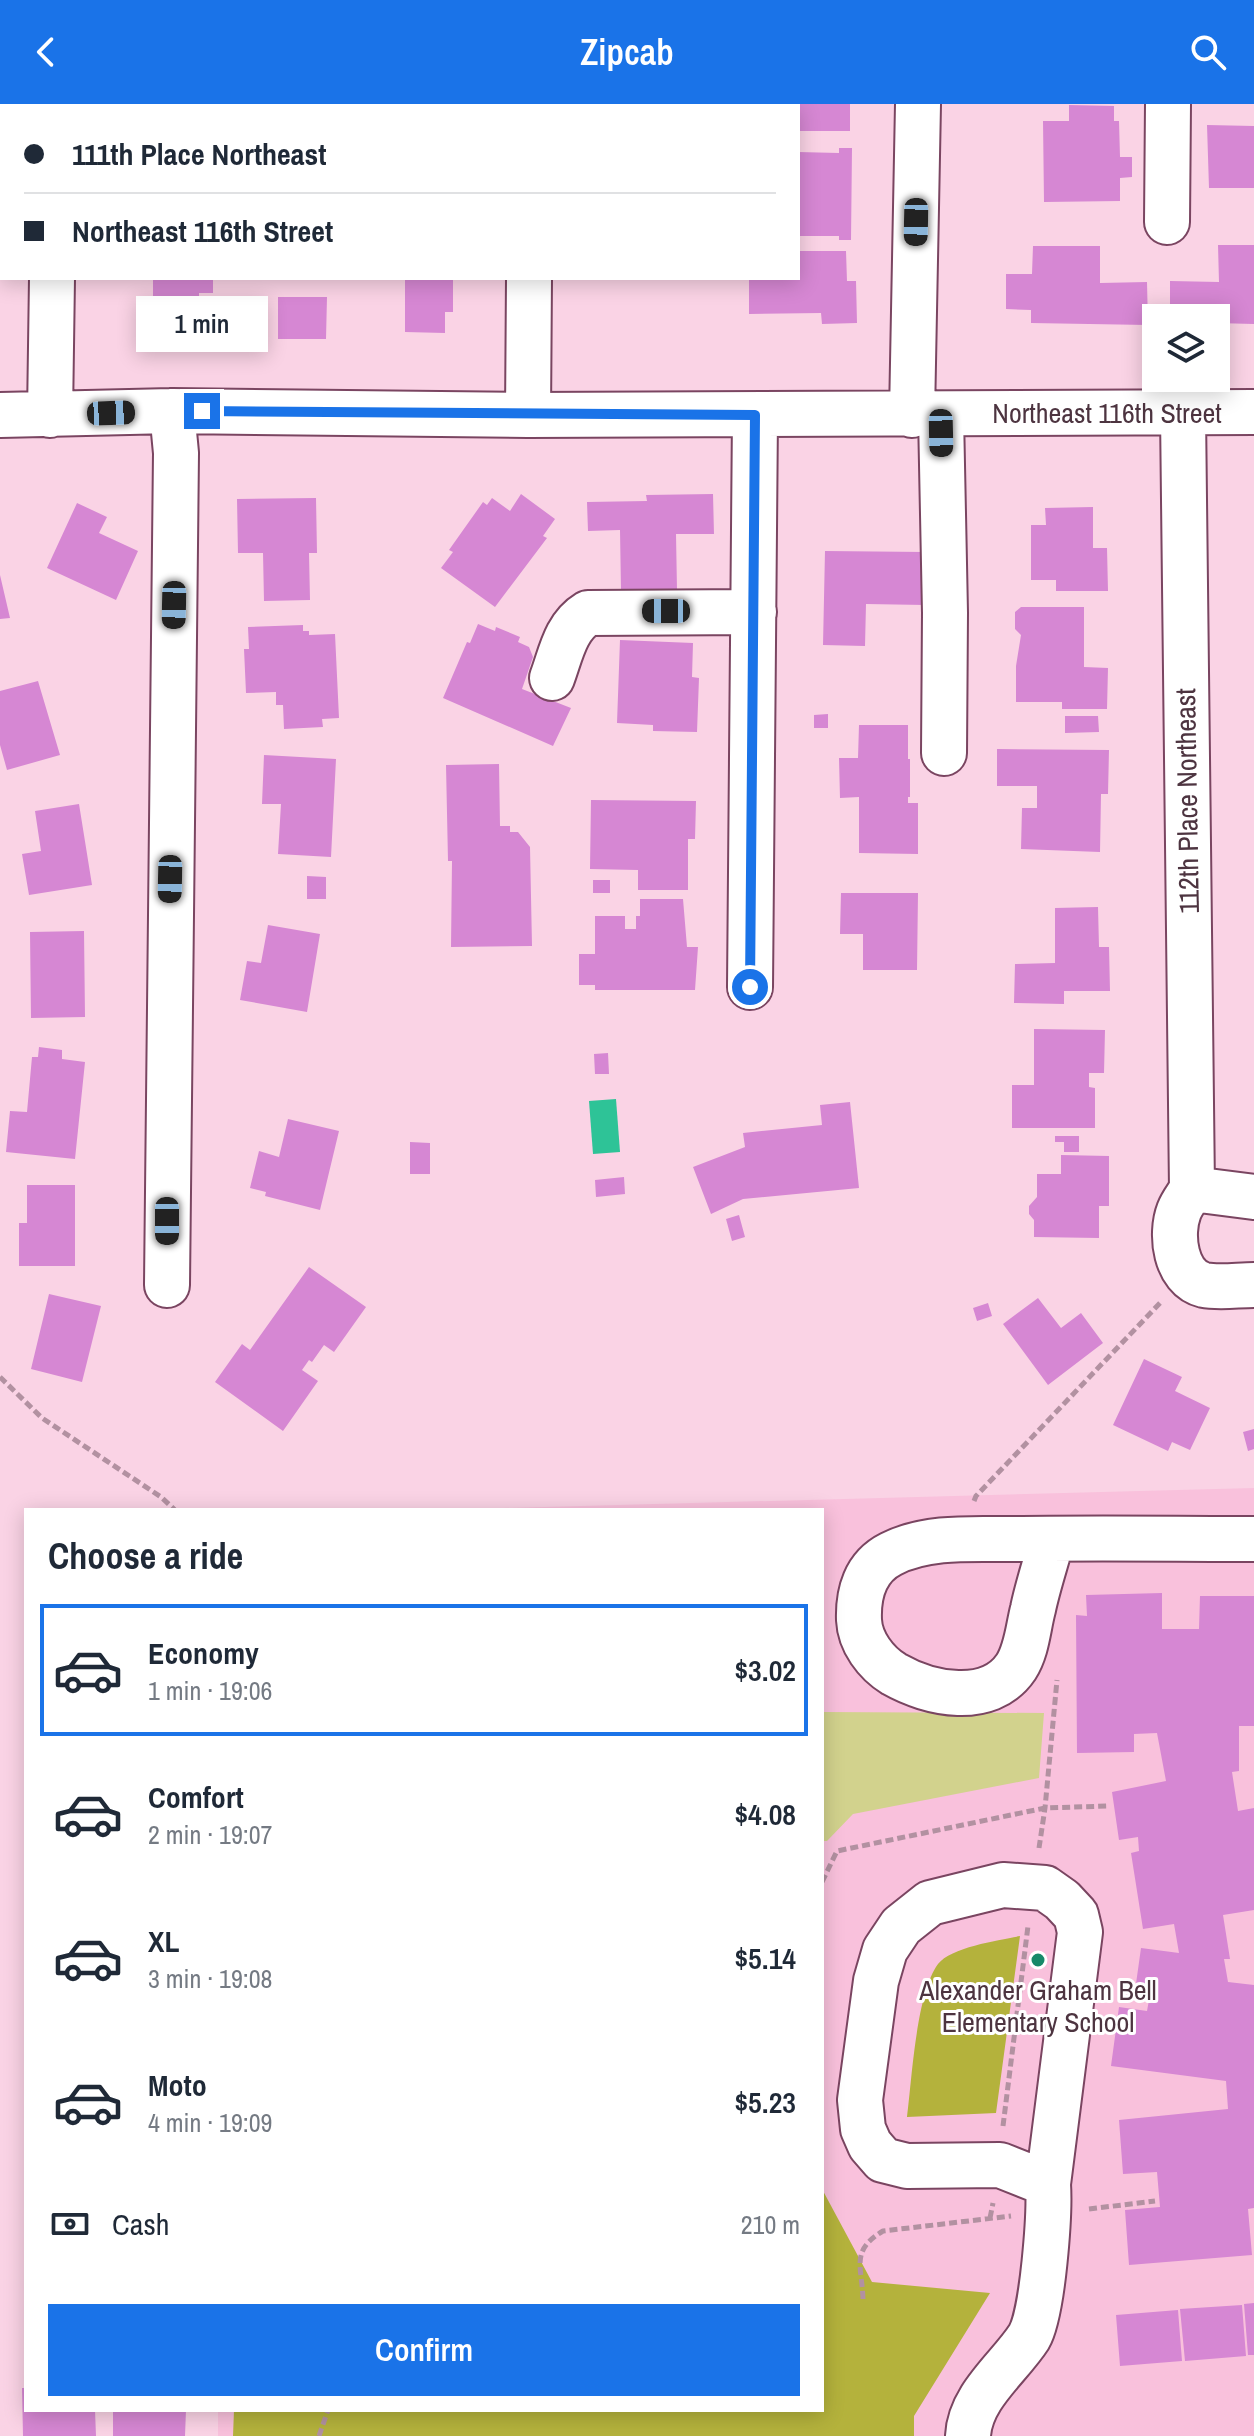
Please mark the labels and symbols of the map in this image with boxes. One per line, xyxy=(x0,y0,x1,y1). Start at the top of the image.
car xyxy=(904,198,928,246)
callout: 1 min xyxy=(136,295,268,351)
route end xyxy=(184,393,220,429)
street label: Northeast 116th Street xyxy=(992,394,1222,432)
car xyxy=(87,400,135,426)
car xyxy=(929,409,953,457)
car xyxy=(162,581,186,629)
car xyxy=(642,599,690,623)
street label: 112th Place Northeast xyxy=(1166,688,1208,914)
car xyxy=(158,855,182,903)
route start xyxy=(732,969,768,1005)
car xyxy=(155,1197,179,1245)
marker: Alexander Graham Bell Elementary School xyxy=(1029,1951,1047,1969)
place label: Alexander Graham Bell Elementary School xyxy=(918,1971,1157,2041)

